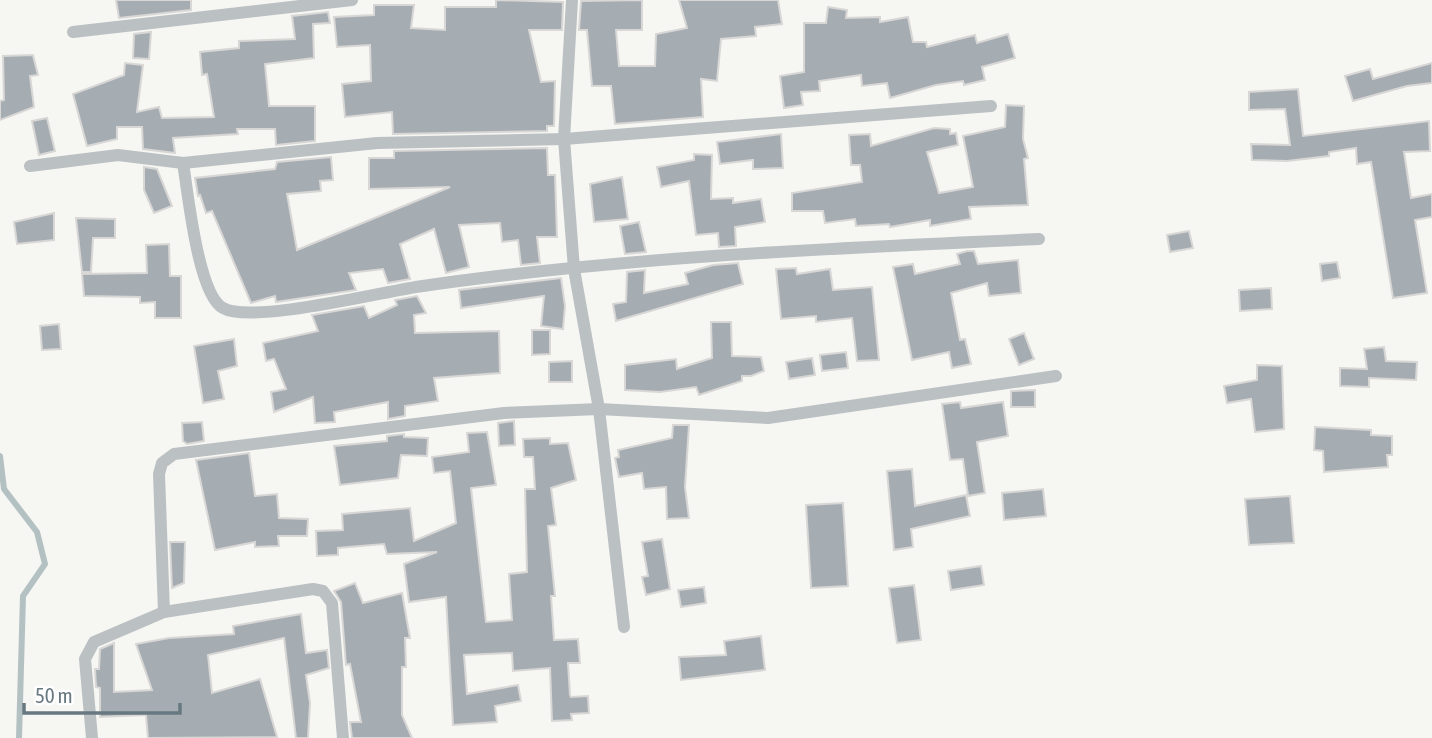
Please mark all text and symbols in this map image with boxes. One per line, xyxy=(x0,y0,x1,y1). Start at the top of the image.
scale bar xyxy=(24,672,180,716)
text: 50 m xyxy=(35,683,73,707)

